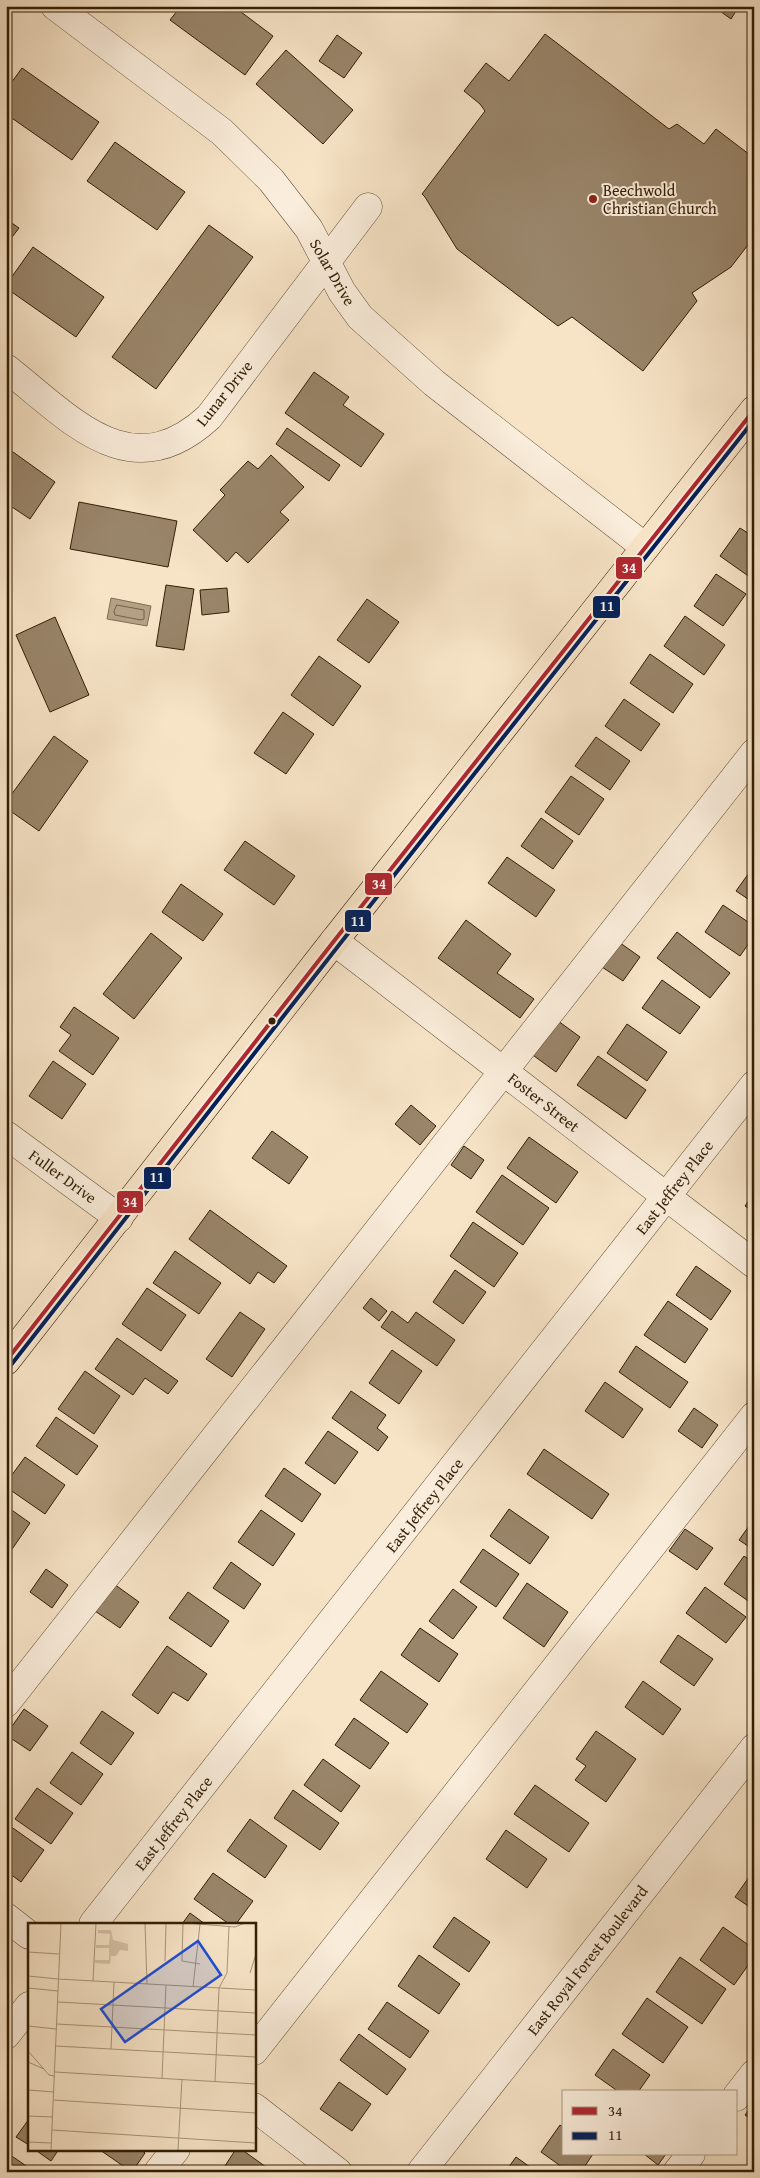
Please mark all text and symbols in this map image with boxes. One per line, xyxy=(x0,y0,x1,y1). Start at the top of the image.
place label: Beechwold Christian Church xyxy=(603,178,717,220)
marker: Beechwold Christian Church xyxy=(587,193,599,205)
street label: Solar Drive xyxy=(304,234,362,310)
street label: Lunar Drive xyxy=(190,355,258,431)
line badge: 34 xyxy=(615,556,643,580)
text: 34 xyxy=(622,558,636,578)
line badge: 11 xyxy=(592,595,621,619)
text: 11 xyxy=(600,596,614,616)
line badge: 34 xyxy=(364,872,393,896)
text: 34 xyxy=(372,874,386,894)
line badge: 11 xyxy=(344,909,372,933)
text: 11 xyxy=(351,911,365,931)
unlabelled marker xyxy=(267,1016,277,1026)
street label: Foster Street xyxy=(503,1066,585,1138)
street label: East Jeffrey Place xyxy=(629,1134,719,1240)
street label: Fuller Drive xyxy=(24,1143,102,1209)
line badge: 11 xyxy=(143,1166,172,1190)
text: 11 xyxy=(150,1167,164,1187)
line badge: 34 xyxy=(116,1190,144,1214)
text: 34 xyxy=(123,1192,137,1212)
street label: East Jeffrey Place xyxy=(379,1452,469,1558)
street label: East Jeffrey Place xyxy=(128,1770,218,1876)
street label: East Royal Forest Boulevard xyxy=(521,1879,654,2040)
inset map xyxy=(28,1923,255,2150)
legend xyxy=(562,2090,738,2156)
text: 34 xyxy=(608,2100,622,2121)
text: 11 xyxy=(608,2124,622,2145)

